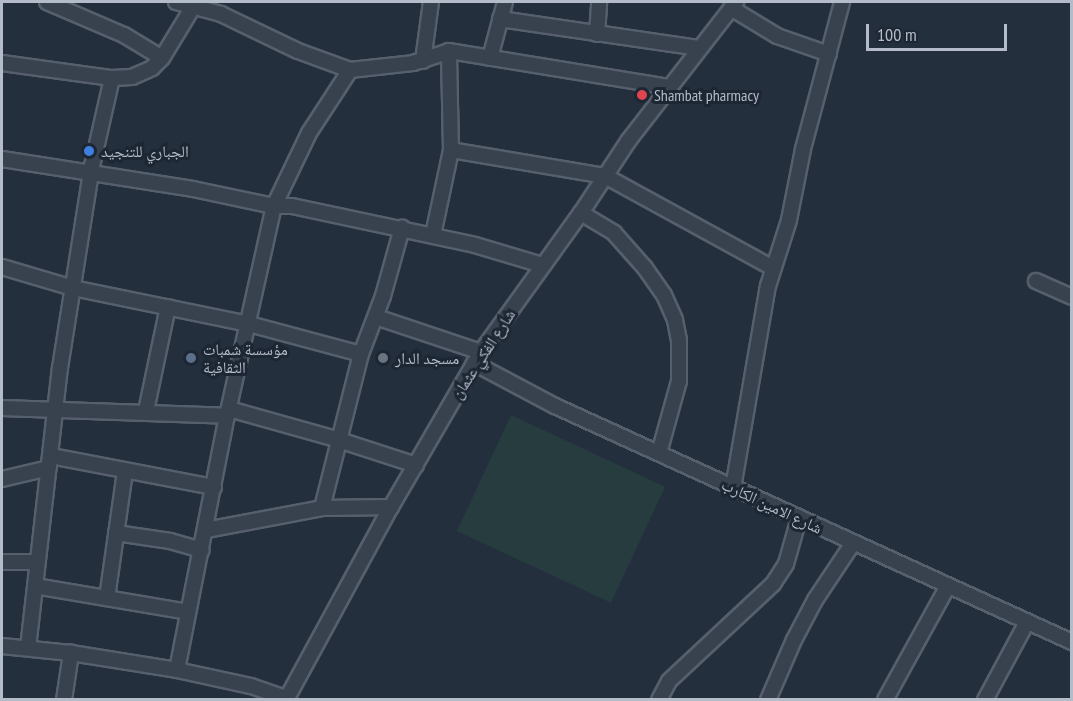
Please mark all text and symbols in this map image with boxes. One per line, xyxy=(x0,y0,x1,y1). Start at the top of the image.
scale bar xyxy=(869,12,1010,50)
text: 100 m xyxy=(877,23,917,46)
place label: Shambat pharmacy xyxy=(654,85,759,105)
marker: Shambat pharmacy xyxy=(635,88,649,102)
place label: الجباري للتنجيد xyxy=(101,141,189,161)
marker: الجباري للتنجيد xyxy=(82,144,96,158)
street label: شارع الفكي عثمان xyxy=(447,306,519,402)
place label: مؤسسة شمبات الثقافية xyxy=(203,339,288,377)
place label: مسجد الدار xyxy=(395,348,459,368)
marker: مؤسسة شمبات الثقافية xyxy=(184,351,198,365)
marker: مسجد الدار xyxy=(376,351,390,365)
street label: شارع الامين الكارب xyxy=(719,474,825,538)

